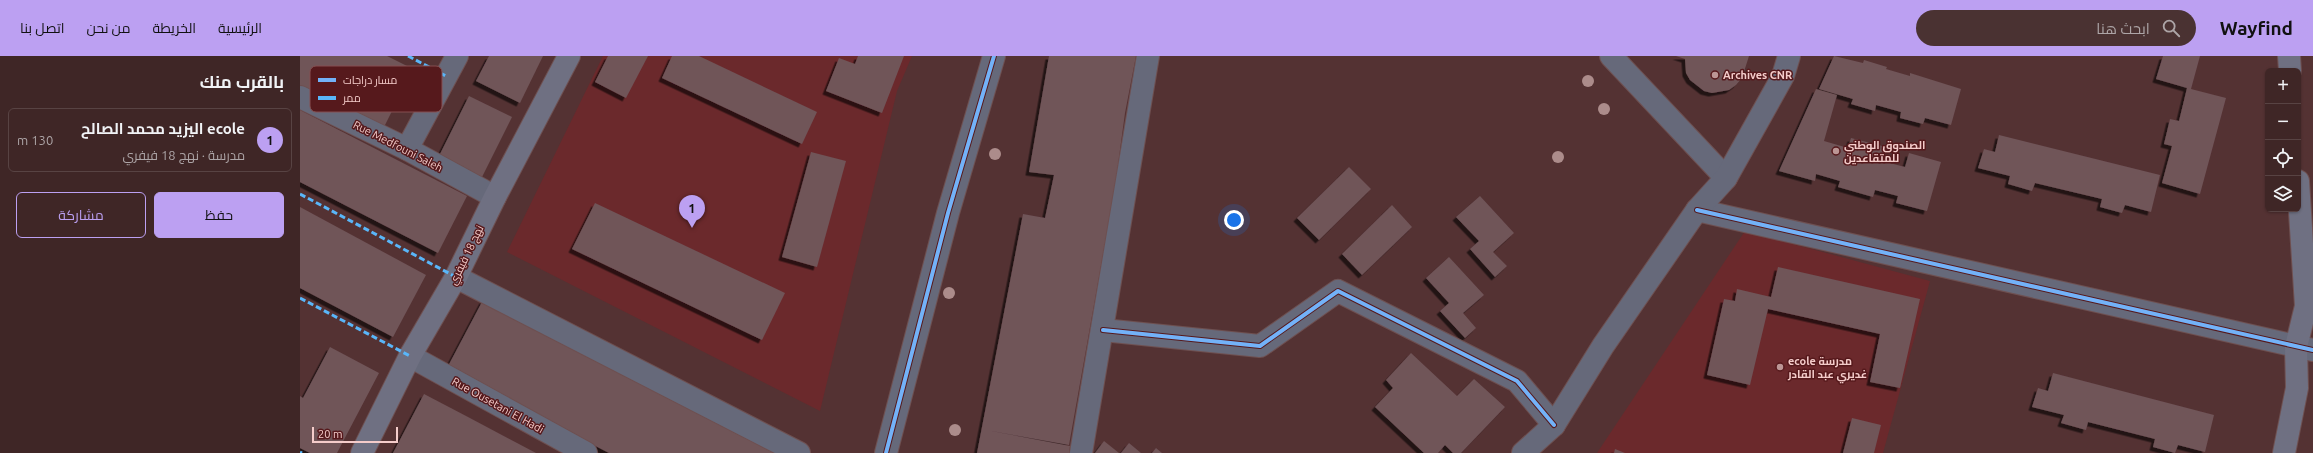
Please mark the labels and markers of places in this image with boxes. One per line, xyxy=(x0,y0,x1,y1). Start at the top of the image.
place label: Archives CNR xyxy=(1723,69,1792,81)
marker: Archives CNR xyxy=(1710,70,1720,80)
place label: الصندوق الوطني للمتقاعدين xyxy=(1844,139,1925,165)
marker: الصندوق الوطني للمتقاعدين xyxy=(1831,146,1841,156)
pin: 1 xyxy=(679,195,705,228)
place label: ecole مدرسة غديري عبد القادر xyxy=(1787,355,1867,384)
marker: ecole مدرسة غديري عبد القادر xyxy=(1775,362,1785,372)

